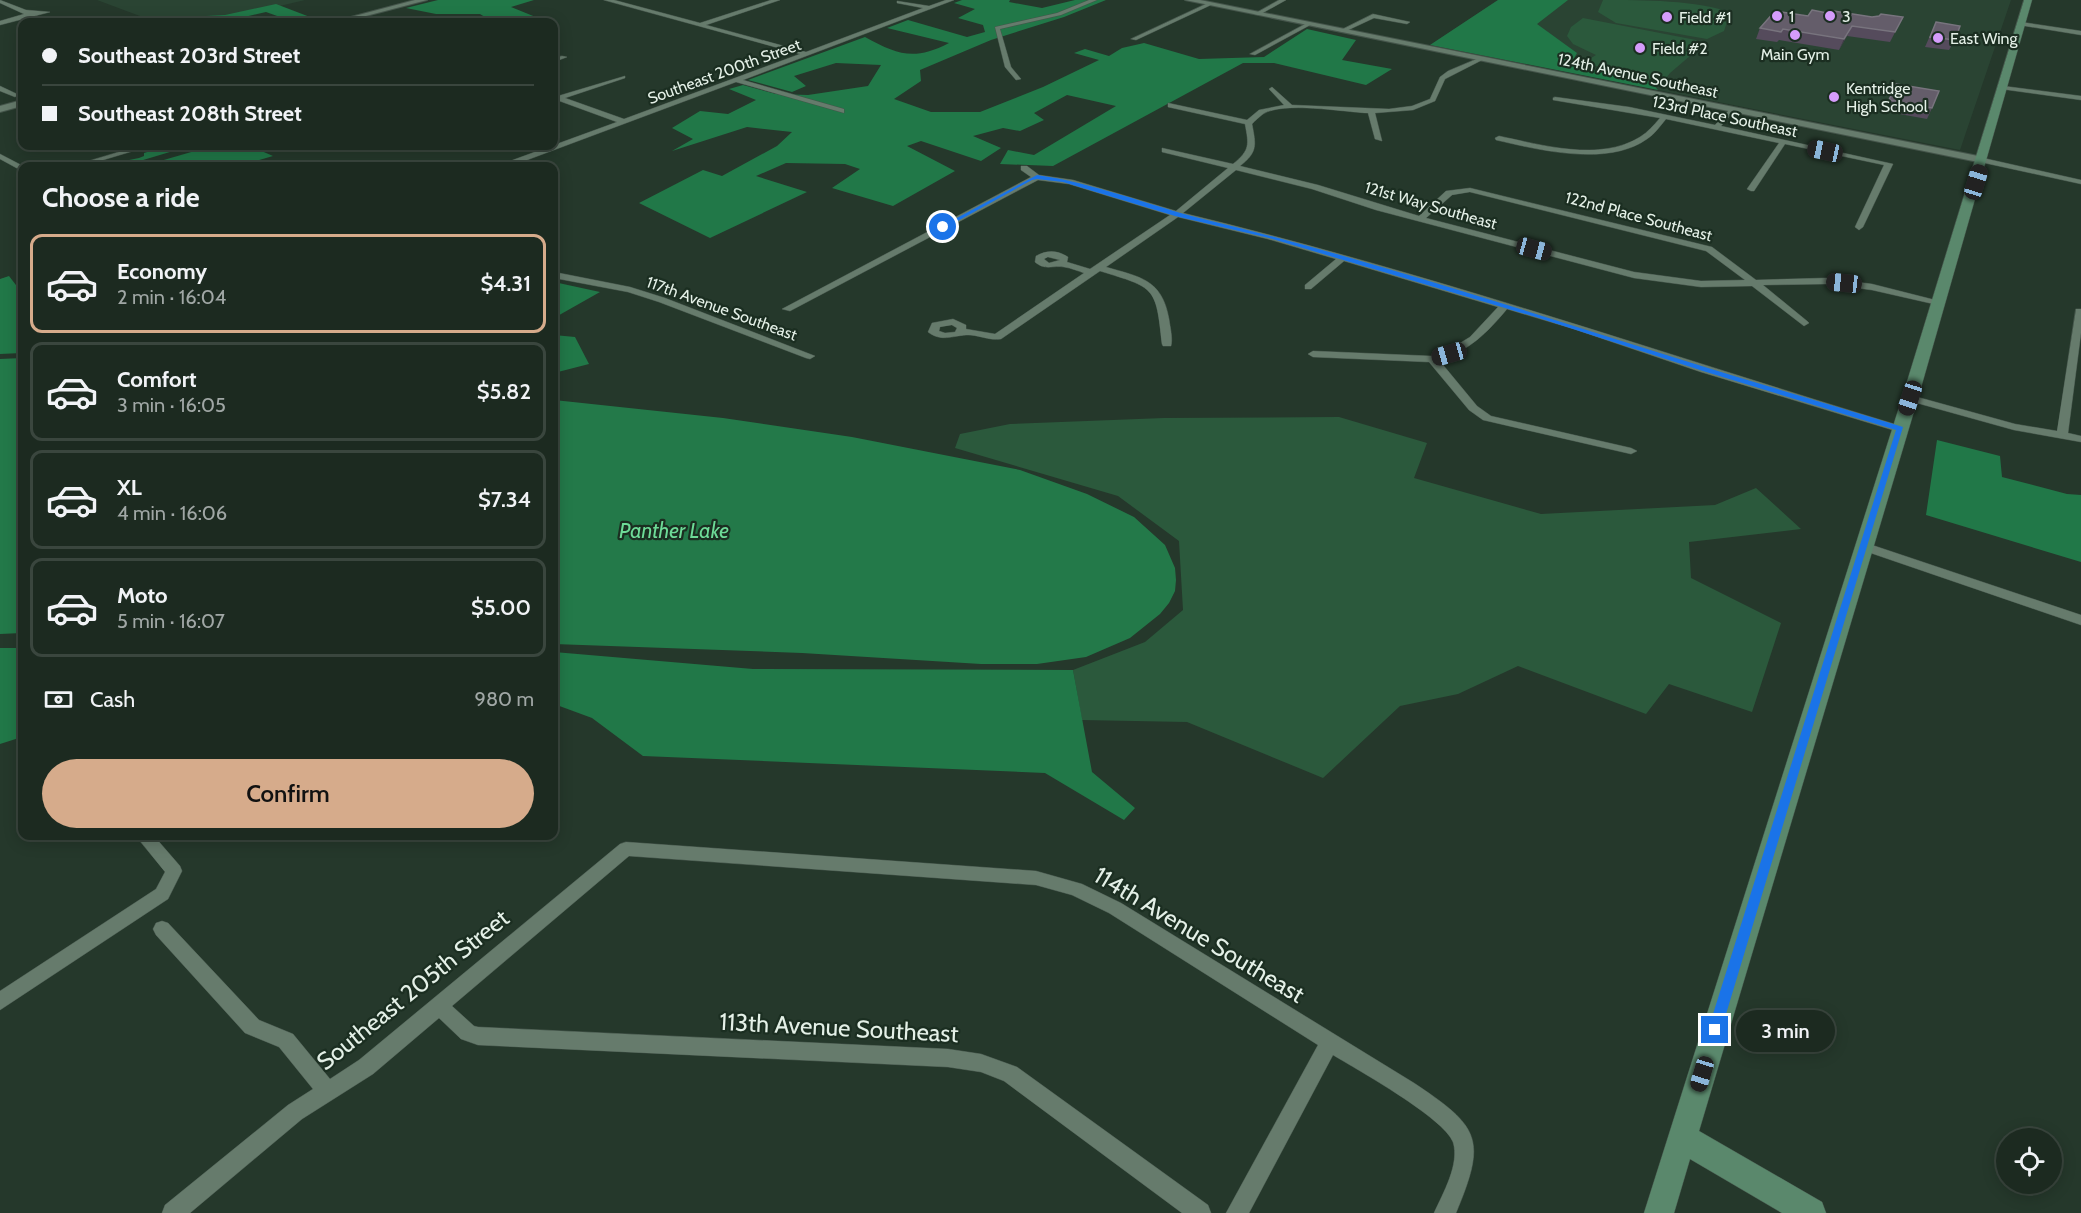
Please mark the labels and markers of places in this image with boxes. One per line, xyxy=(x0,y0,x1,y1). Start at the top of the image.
place label: 1 xyxy=(1789,7,1794,26)
place label: 3 xyxy=(1842,7,1851,26)
place label: Field #1 xyxy=(1679,8,1732,27)
marker: 1 xyxy=(1770,9,1784,23)
marker: 3 xyxy=(1823,9,1837,23)
marker: Field #1 xyxy=(1660,10,1674,24)
marker: Main Gym xyxy=(1788,28,1802,42)
place label: East Wing xyxy=(1950,29,2019,48)
marker: East Wing xyxy=(1931,31,1945,45)
place label: Field #2 xyxy=(1652,39,1708,58)
marker: Field #2 xyxy=(1633,41,1647,55)
place label: Main Gym xyxy=(1760,45,1830,64)
place label: Kentridge High School xyxy=(1846,79,1928,116)
marker: Kentridge High School xyxy=(1827,90,1841,104)

